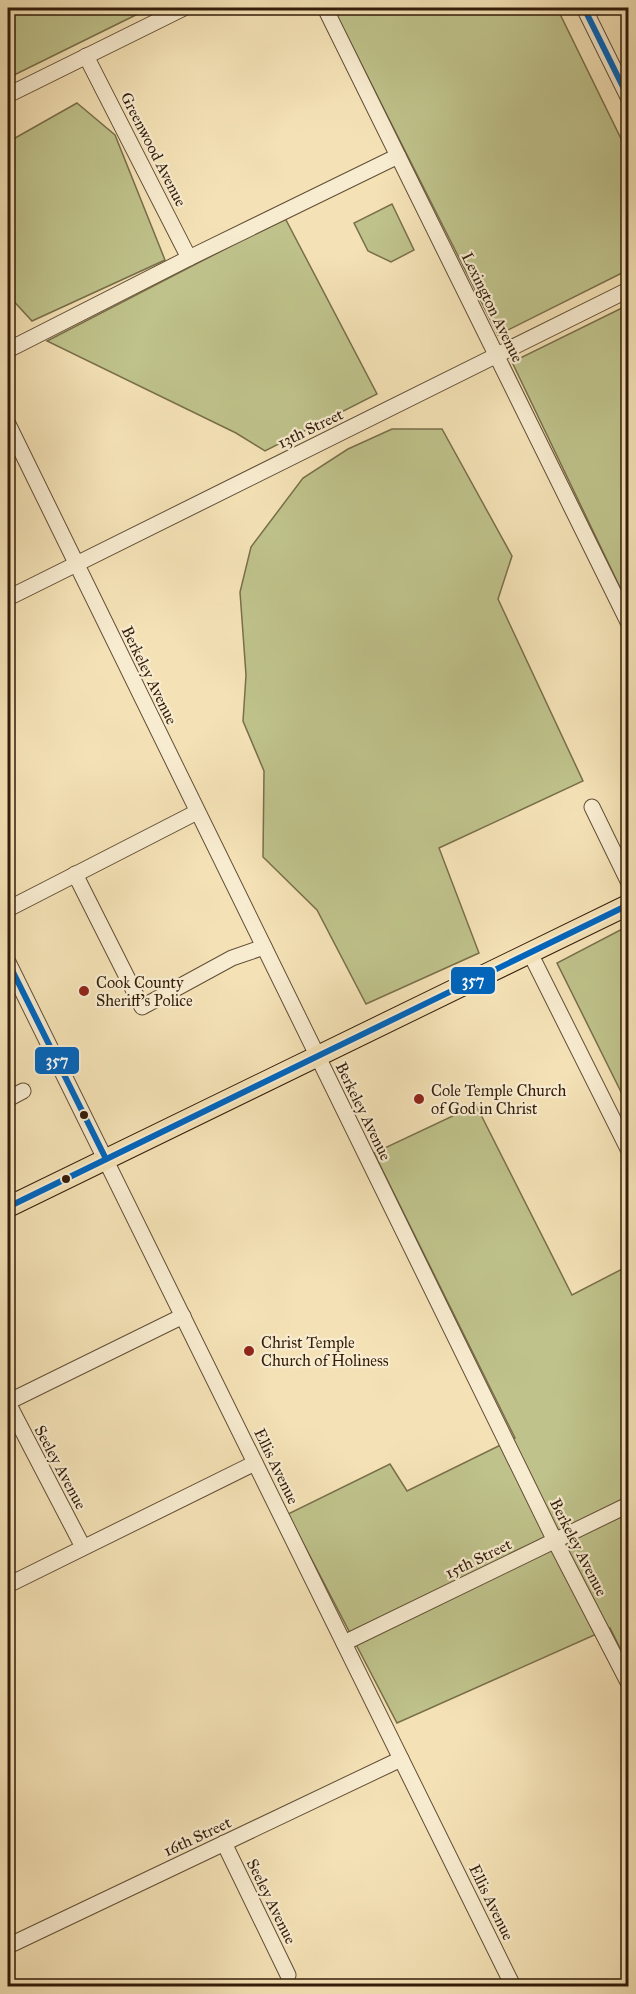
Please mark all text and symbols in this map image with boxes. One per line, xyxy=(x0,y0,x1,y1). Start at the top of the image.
street label: Greenwood Avenue xyxy=(117,89,191,210)
street label: Lexington Avenue xyxy=(457,249,528,366)
street label: 13th Street xyxy=(274,404,346,452)
street label: Berkeley Avenue xyxy=(118,623,182,728)
line badge: 357 xyxy=(450,966,496,995)
text: 357 xyxy=(462,971,485,991)
place label: Cook County Sheriff's Police xyxy=(96,973,193,1010)
marker: Cook County Sheriff's Police xyxy=(77,984,91,998)
line badge: 357 xyxy=(34,1046,80,1075)
text: 357 xyxy=(46,1051,69,1071)
street label: Berkeley Avenue xyxy=(332,1059,396,1164)
place label: Cole Temple Church of God in Christ xyxy=(431,1081,566,1118)
marker: Cole Temple Church of God in Christ xyxy=(412,1092,426,1106)
unlabelled marker xyxy=(78,1109,90,1121)
unlabelled marker xyxy=(60,1173,72,1185)
place label: Christ Temple Church of Holiness xyxy=(261,1333,389,1370)
marker: Christ Temple Church of Holiness xyxy=(242,1344,256,1358)
street label: Seeley Avenue xyxy=(30,1422,91,1513)
street label: Ellis Avenue xyxy=(250,1425,303,1507)
street label: Berkeley Avenue xyxy=(546,1495,611,1599)
street label: 15th Street xyxy=(442,1534,515,1583)
street label: 16th Street xyxy=(160,1812,234,1860)
street label: Seeley Avenue xyxy=(243,1856,300,1947)
street label: Ellis Avenue xyxy=(465,1861,518,1943)

